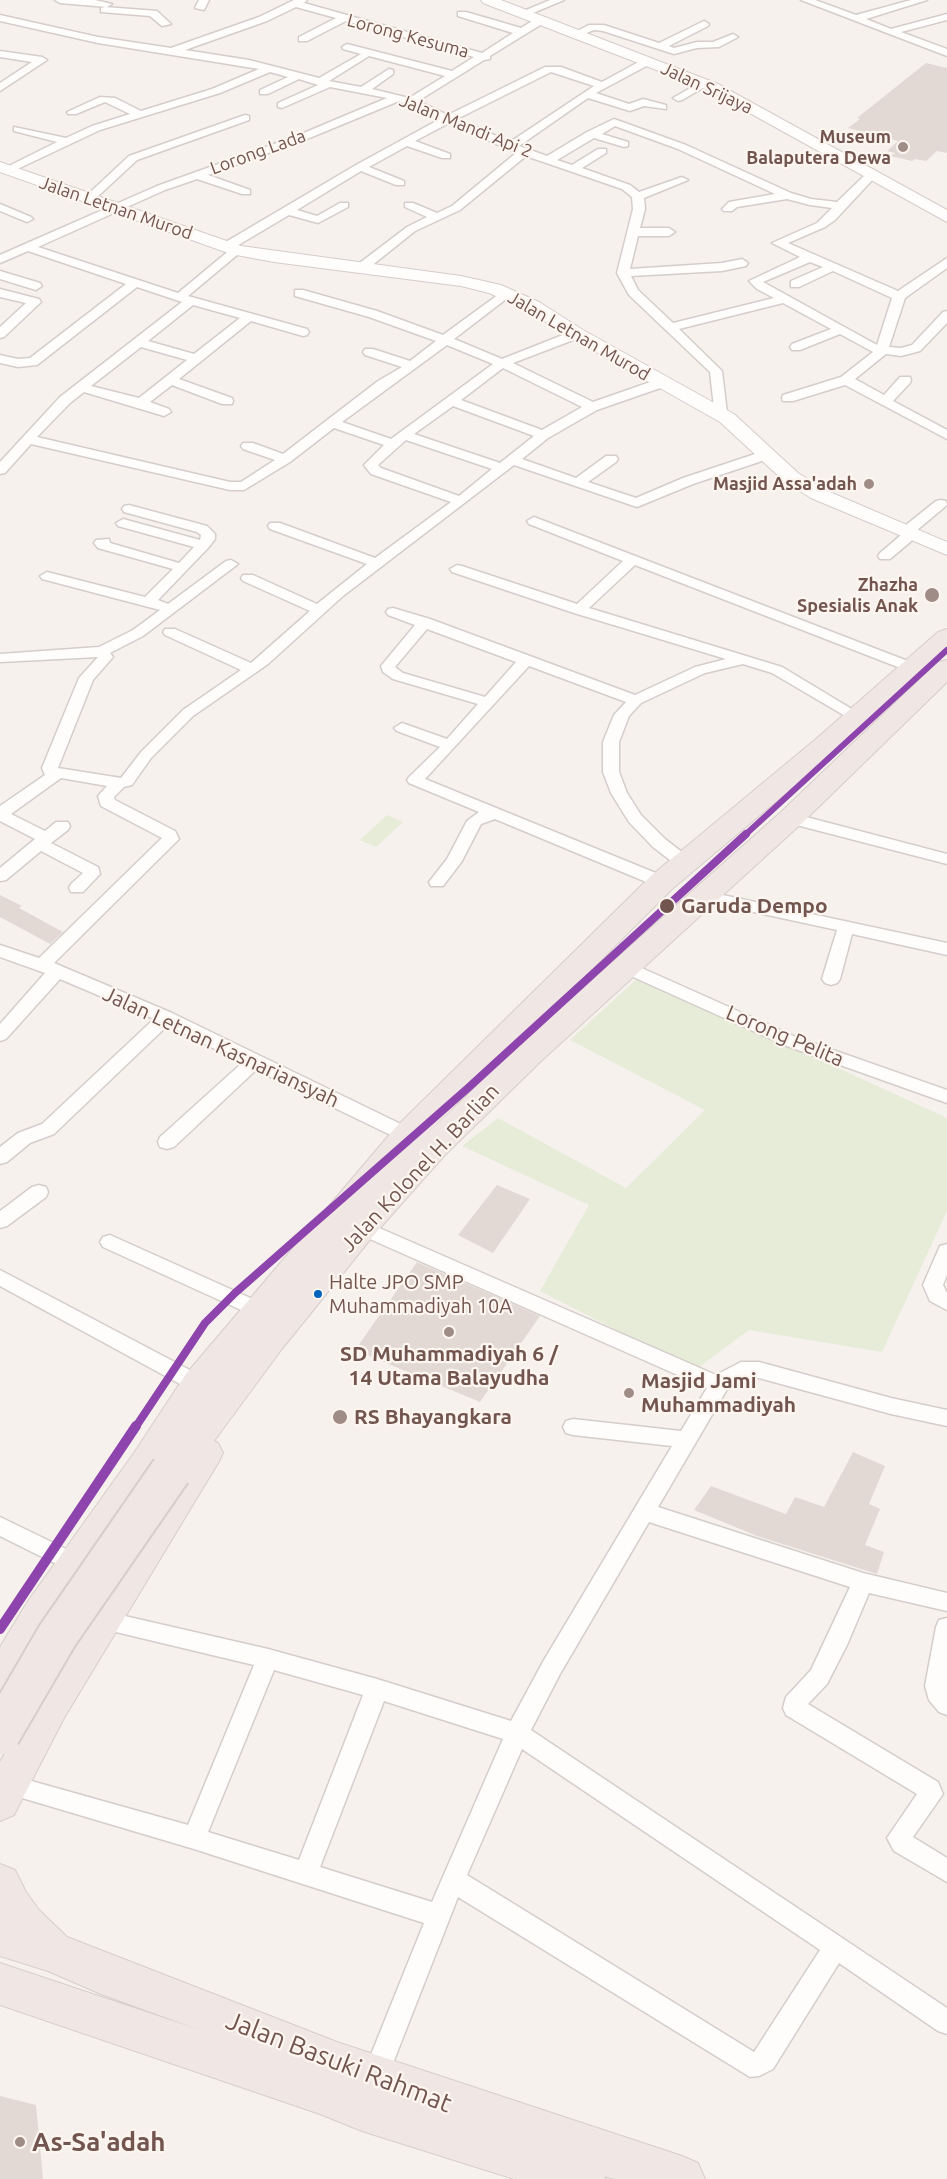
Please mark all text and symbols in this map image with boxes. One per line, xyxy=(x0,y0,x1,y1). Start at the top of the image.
street label: Lorong Kesuma xyxy=(345,9,471,63)
street label: Jalan Srijaya xyxy=(658,57,756,119)
street label: Jalan Mandi Api 2 xyxy=(396,89,536,163)
street label: Lorong Lada xyxy=(207,125,309,179)
place label: Museum Balaputera Dewa xyxy=(746,126,891,168)
marker: Museum Balaputera Dewa xyxy=(896,140,910,154)
street label: Jalan Letnan Murod xyxy=(37,172,195,244)
street label: Jalan Letnan Murod xyxy=(504,287,654,385)
place label: Masjid Assa'adah xyxy=(713,473,857,495)
marker: Masjid Assa'adah xyxy=(862,477,876,491)
place label: Zhazha Spesialis Anak xyxy=(797,574,918,616)
marker: Zhazha Spesialis Anak xyxy=(923,586,941,604)
place label: Garuda Dempo xyxy=(681,893,828,919)
marker: Garuda Dempo xyxy=(658,897,676,915)
street label: Jalan Letnan Kasnariansyah xyxy=(99,981,343,1113)
street label: Lorong Pelita xyxy=(722,1000,848,1072)
street label: Jalan Kolonel H. Barlian xyxy=(335,1079,505,1257)
place label: Halte JPO SMP Muhammadiyah 10A xyxy=(329,1270,512,1317)
marker: Halte JPO SMP Muhammadiyah 10A xyxy=(312,1288,324,1300)
marker: SD Muhammadiyah 6 / 14 Utama Balayudha xyxy=(442,1325,456,1339)
place label: SD Muhammadiyah 6 / 14 Utama Balayudha xyxy=(340,1341,558,1391)
place label: Masjid Jami Muhammadiyah xyxy=(641,1368,796,1418)
marker: Masjid Jami Muhammadiyah xyxy=(622,1386,636,1400)
place label: RS Bhayangkara xyxy=(354,1404,512,1430)
marker: RS Bhayangkara xyxy=(331,1408,349,1426)
street label: Jalan Basuki Rahmat xyxy=(222,2005,456,2119)
place label: As-Sa'adah xyxy=(32,2126,165,2158)
marker: As-Sa'adah xyxy=(13,2135,27,2149)

